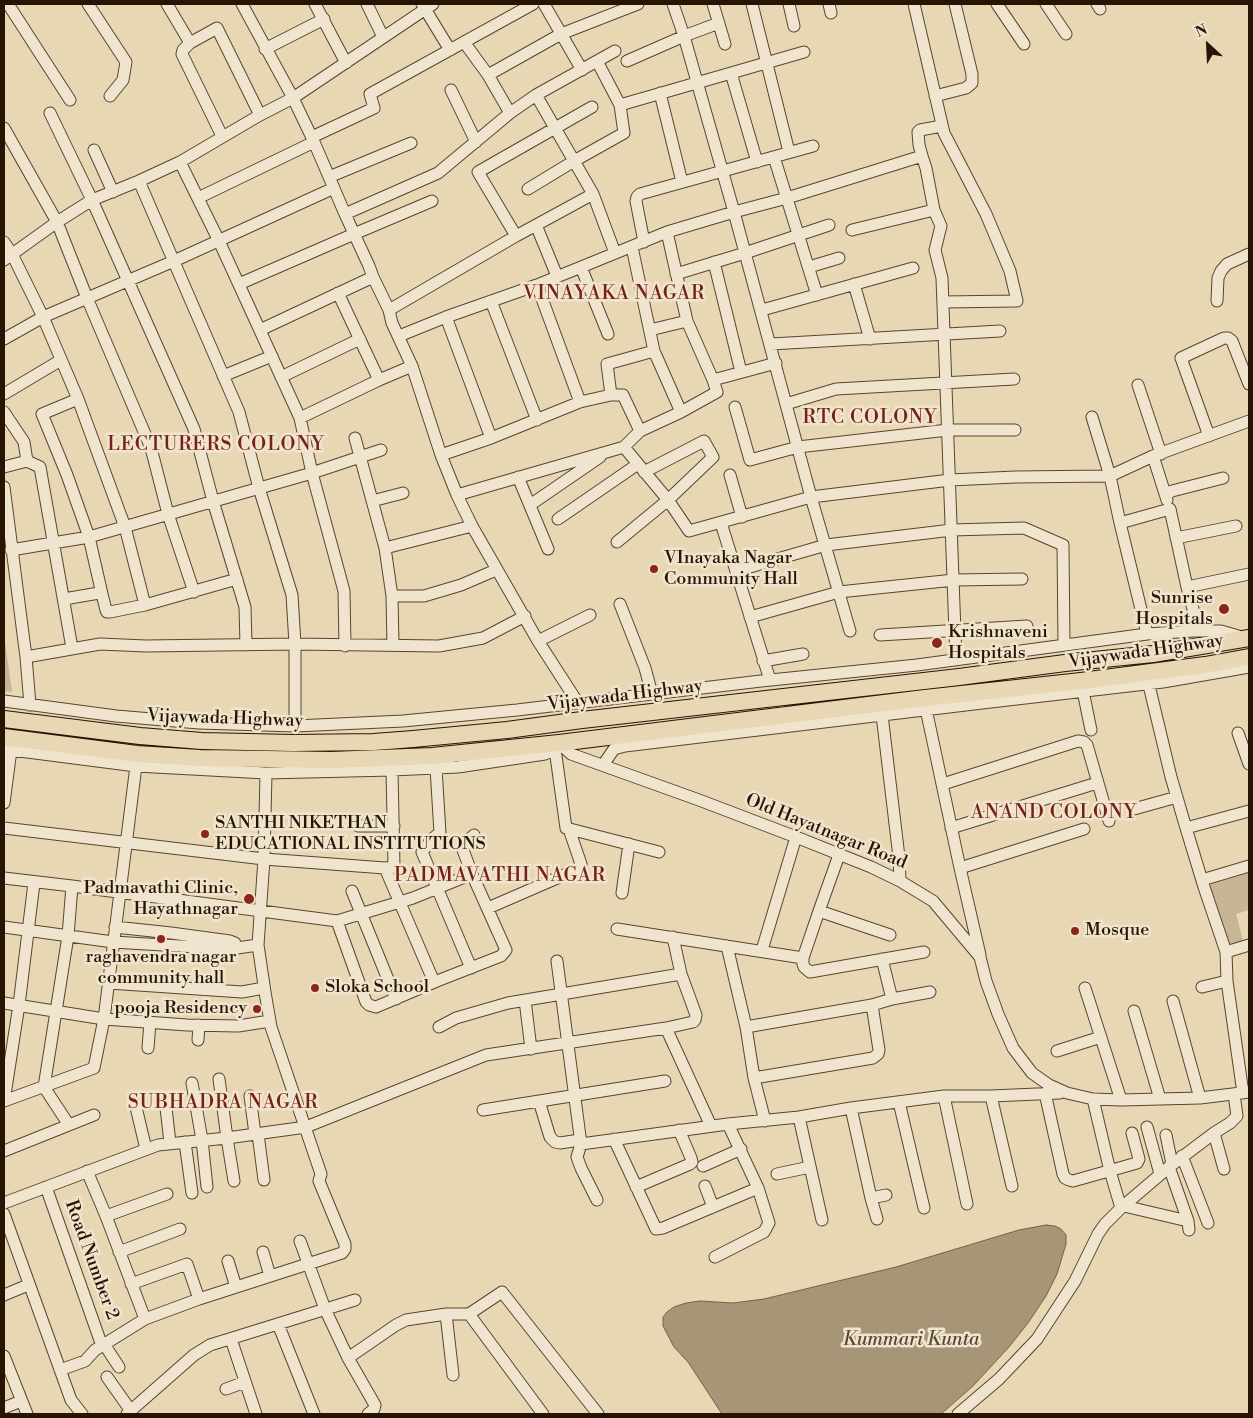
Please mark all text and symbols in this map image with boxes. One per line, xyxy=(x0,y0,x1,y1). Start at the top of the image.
north arrow xyxy=(1183,20,1233,70)
text: N xyxy=(1193,21,1210,42)
district label: VINAYAKA NAGAR xyxy=(521,283,707,305)
district label: RTC COLONY xyxy=(801,407,939,429)
district label: LECTURERS COLONY xyxy=(105,434,327,456)
place label: VInayaka Nagar Community Hall xyxy=(664,548,798,590)
marker: VInayaka Nagar Community Hall xyxy=(648,563,660,575)
place label: Sunrise Hospitals xyxy=(1135,588,1213,630)
marker: Sunrise Hospitals xyxy=(1217,602,1231,616)
place label: Krishnaveni Hospitals xyxy=(948,622,1048,664)
street label: Vijaywada Highway xyxy=(1067,630,1225,674)
marker: Krishnaveni Hospitals xyxy=(930,636,944,650)
street label: Vijaywada Highway xyxy=(546,676,704,716)
street label: Vijaywada Highway xyxy=(147,705,303,733)
street label: Old Hayatnagar Road xyxy=(742,790,910,874)
district label: ANAND COLONY xyxy=(969,802,1139,824)
place label: SANTHI NIKETHAN EDUCATIONAL INSTITUTIONS xyxy=(215,813,486,856)
marker: SANTHI NIKETHAN EDUCATIONAL INSTITUTIONS xyxy=(199,828,211,840)
district label: PADMAVATHI NAGAR xyxy=(392,865,608,887)
place label: Padmavathi Clinic, Hayathnagar xyxy=(84,878,238,921)
marker: Padmavathi Clinic, Hayathnagar xyxy=(242,892,256,906)
place label: Mosque xyxy=(1085,920,1149,942)
marker: Mosque xyxy=(1069,925,1081,937)
marker: raghavendra nagar community hall xyxy=(155,933,167,945)
place label: raghavendra nagar community hall xyxy=(85,947,237,990)
place label: Sloka School xyxy=(325,977,429,999)
marker: Sloka School xyxy=(309,982,321,994)
place label: pooja Residency xyxy=(115,998,247,1020)
marker: pooja Residency xyxy=(251,1003,263,1015)
district label: SUBHADRA NAGAR xyxy=(126,1092,320,1114)
street label: Road Number 2 xyxy=(59,1197,123,1323)
water label: Kummari Kunta xyxy=(843,1329,979,1351)

